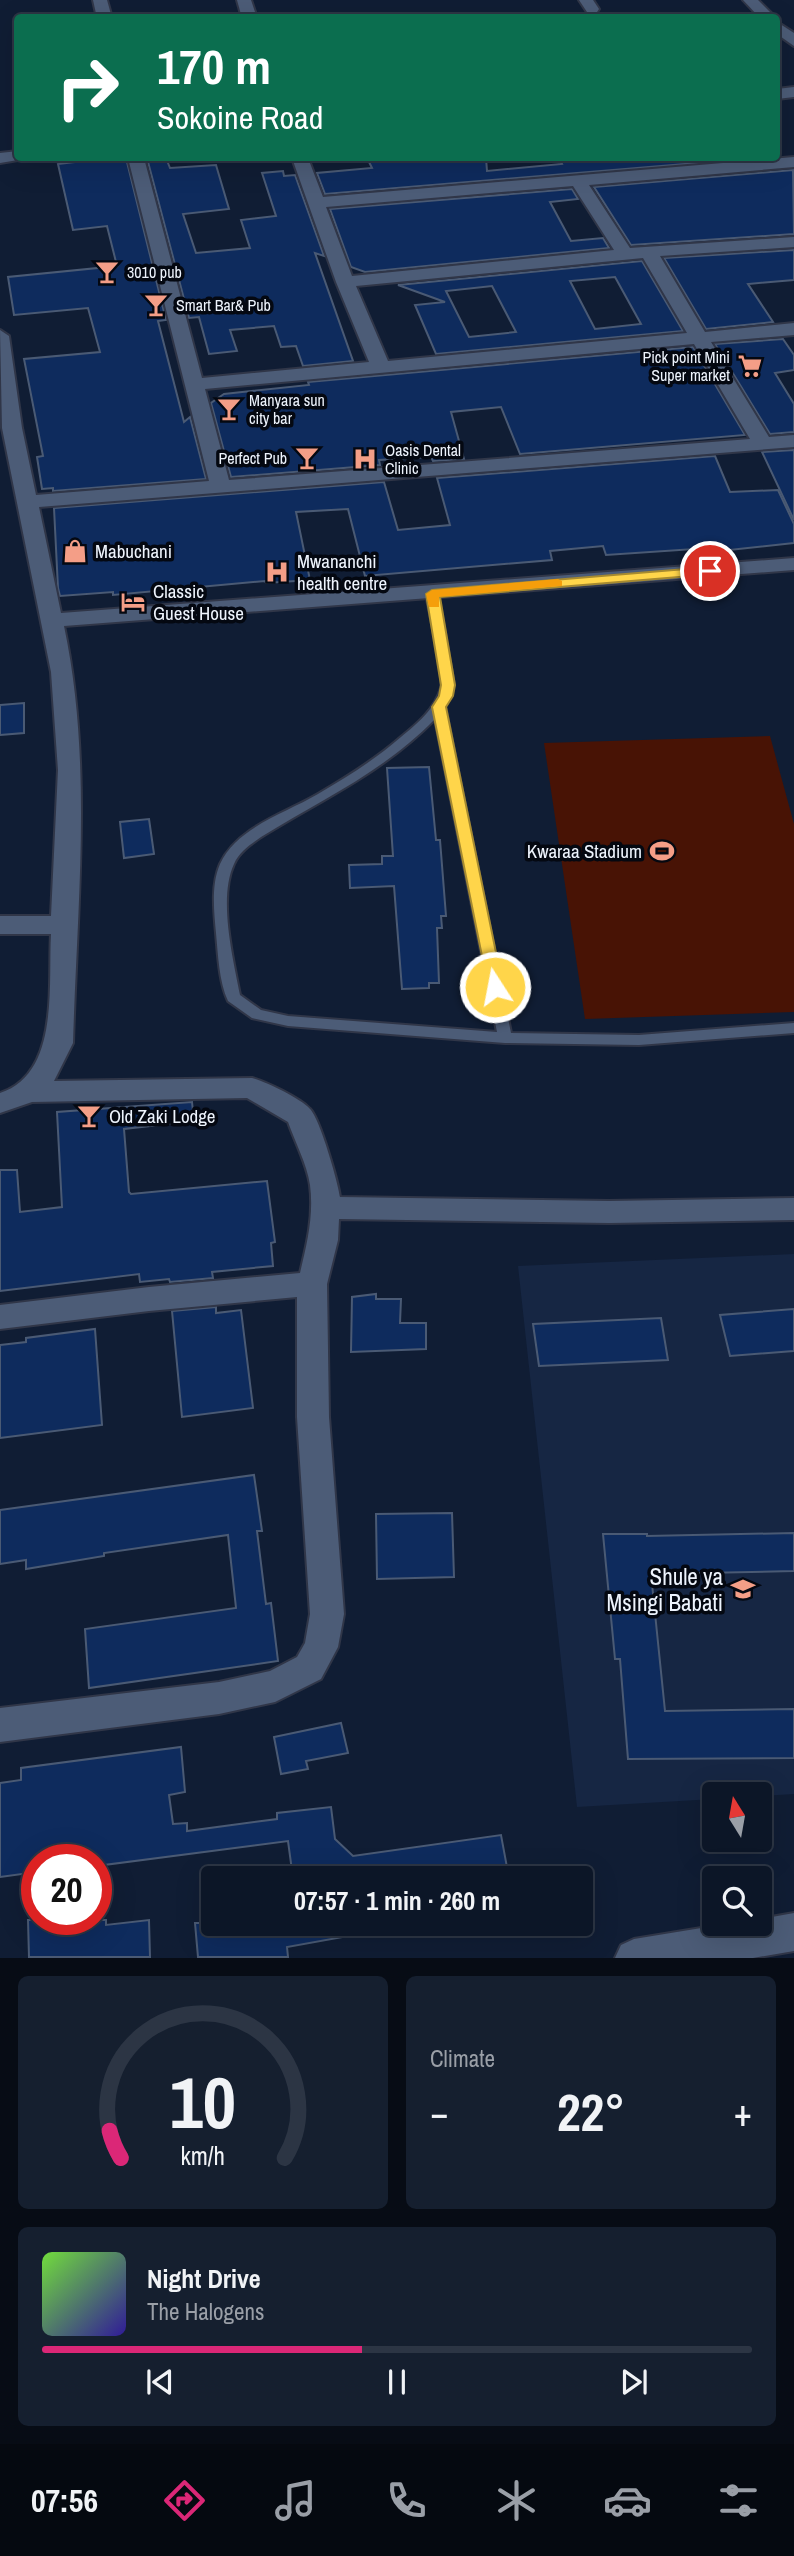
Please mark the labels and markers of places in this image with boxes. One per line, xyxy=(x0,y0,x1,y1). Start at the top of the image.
bar icon: 3010 pub xyxy=(93,258,121,286)
place label: 3010 pub xyxy=(127,261,182,283)
bar icon: Smart Bar& Pub xyxy=(142,291,170,319)
place label: Smart Bar& Pub xyxy=(176,294,271,316)
place label: Pick point Mini Super market xyxy=(642,346,730,386)
supermarket icon: Pick point Mini Super market xyxy=(736,352,764,380)
place label: Manyara sun city bar xyxy=(249,389,325,429)
bar icon: Manyara sun city bar xyxy=(215,395,243,423)
place label: Oasis Dental Clinic xyxy=(385,439,461,479)
bar icon: Perfect Pub xyxy=(293,444,321,472)
hospital icon: Oasis Dental Clinic xyxy=(351,445,379,473)
place label: Perfect Pub xyxy=(218,447,287,469)
shop icon: Mabuchani xyxy=(61,537,89,565)
place label: Mabuchani xyxy=(95,538,172,564)
pin xyxy=(680,541,740,601)
place label: Mwananchi health centre xyxy=(297,548,387,596)
hospital icon: Mwananchi health centre xyxy=(263,558,291,586)
place label: Classic Guest House xyxy=(153,578,244,626)
hotel icon: Classic Guest House xyxy=(119,588,147,616)
sports icon: Kwaraa Stadium xyxy=(648,837,676,865)
place label: Kwaraa Stadium xyxy=(527,838,642,864)
bar icon: Old Zaki Lodge xyxy=(75,1102,103,1130)
place label: Old Zaki Lodge xyxy=(109,1103,216,1129)
place label: Shule ya Msingi Babati xyxy=(607,1561,723,1618)
school or university icon: Shule ya Msingi Babati xyxy=(729,1575,757,1603)

